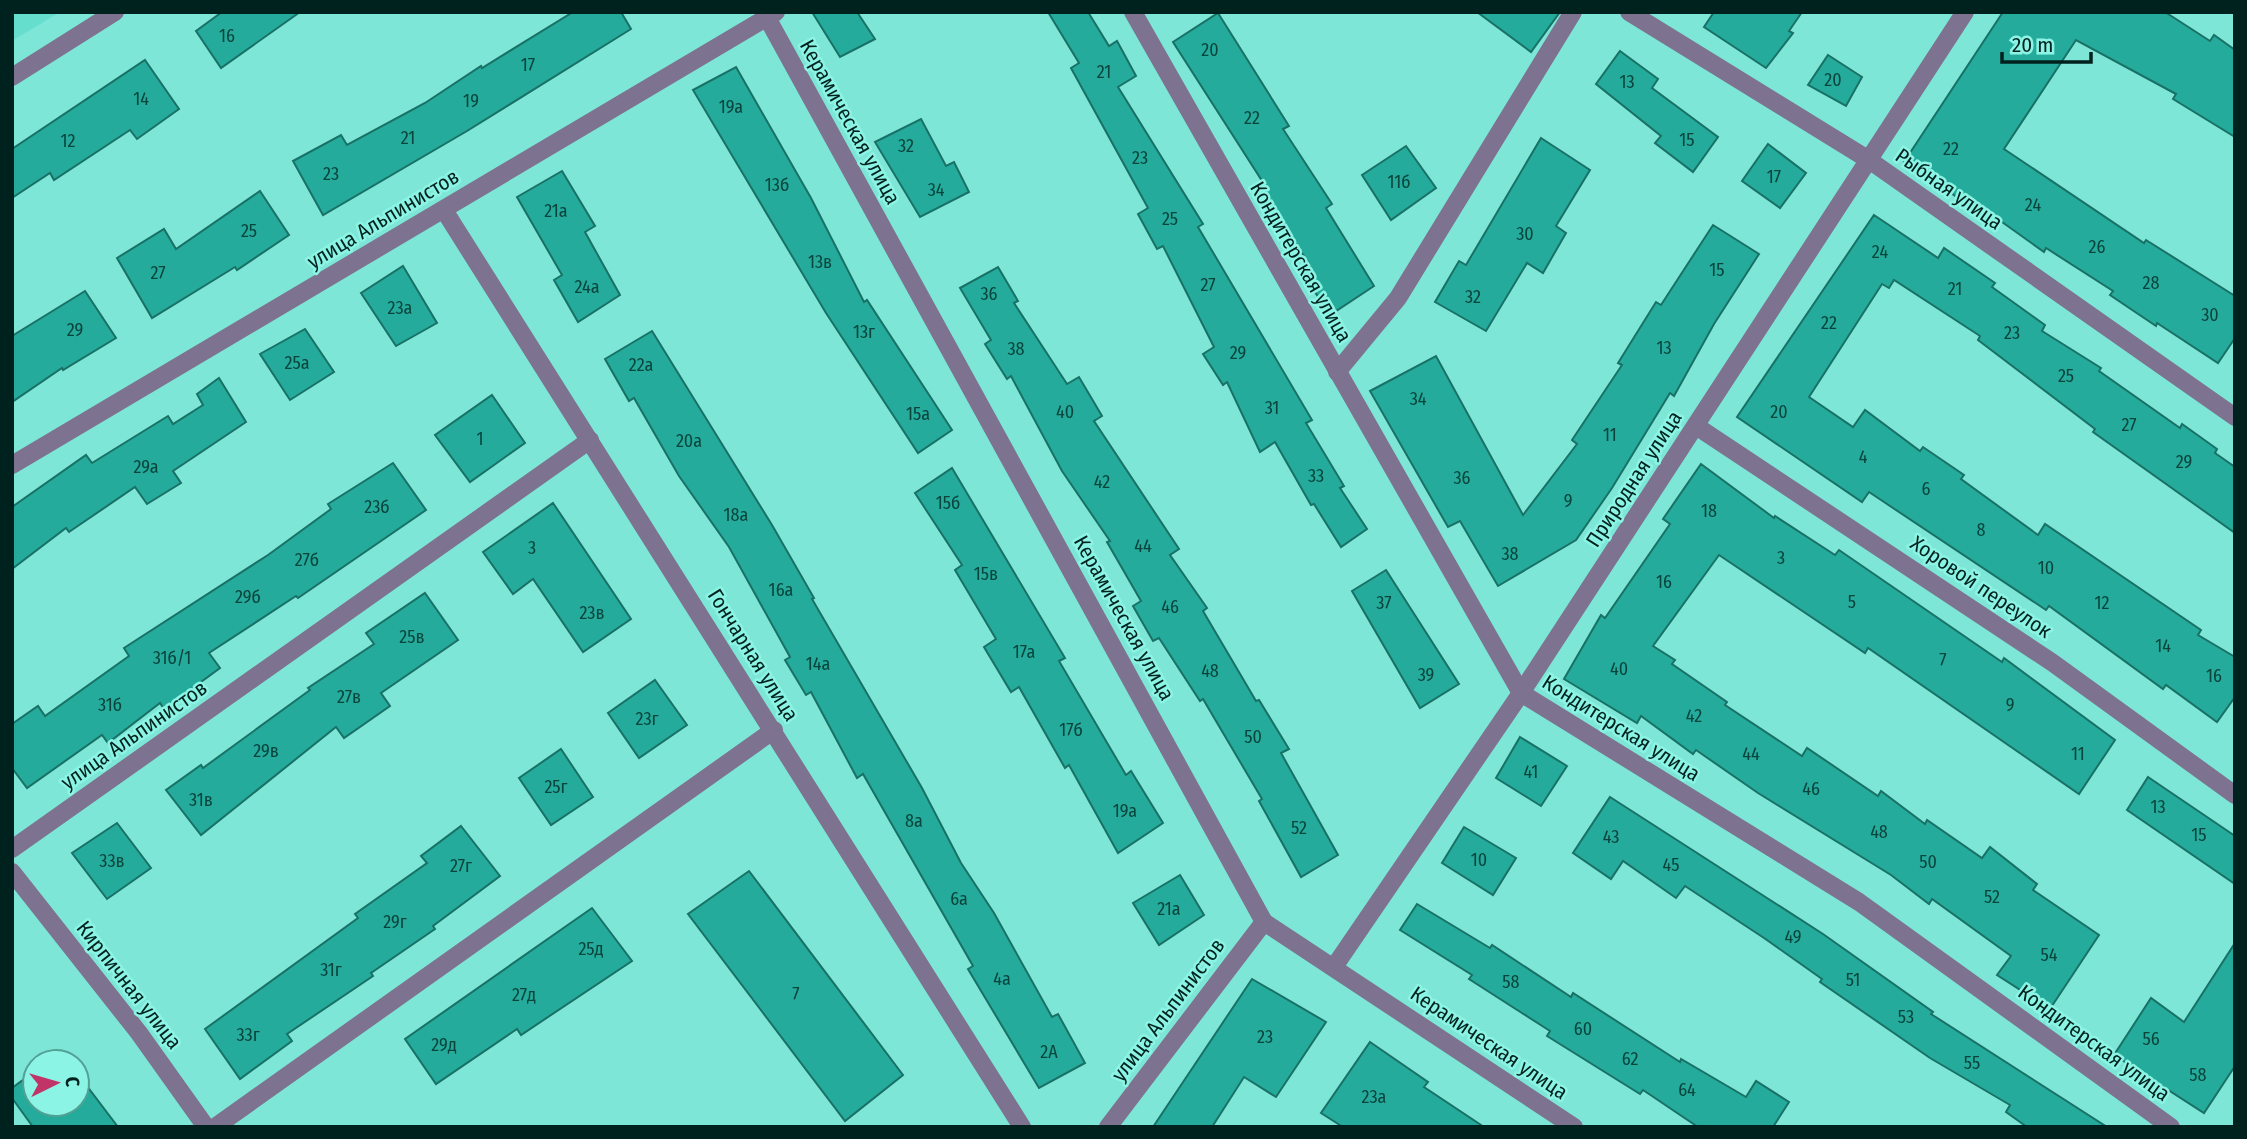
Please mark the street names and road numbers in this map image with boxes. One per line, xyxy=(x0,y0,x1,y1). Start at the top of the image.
street label: Керамическая улица xyxy=(794,35,906,209)
street label: Рыбная улица xyxy=(1890,143,2008,235)
street label: улица Альпинистов xyxy=(302,163,464,275)
street label: Кондитерская улица xyxy=(1244,177,1358,347)
street label: Природная улица xyxy=(1580,406,1688,552)
street label: Хоровой переулок xyxy=(1905,530,2057,644)
street label: Керамическая улица xyxy=(1068,531,1180,705)
street label: Гончарная улица xyxy=(702,584,804,726)
street label: Кондитерская улица xyxy=(1537,669,1705,787)
street label: улица Альпинистов xyxy=(56,675,212,795)
street label: Кирпичная улица xyxy=(71,916,187,1054)
street label: улица Альпинистов xyxy=(1106,933,1230,1087)
street label: Кондитерская улица xyxy=(2013,979,2175,1107)
street label: Керамическая улица xyxy=(1405,981,1573,1105)

